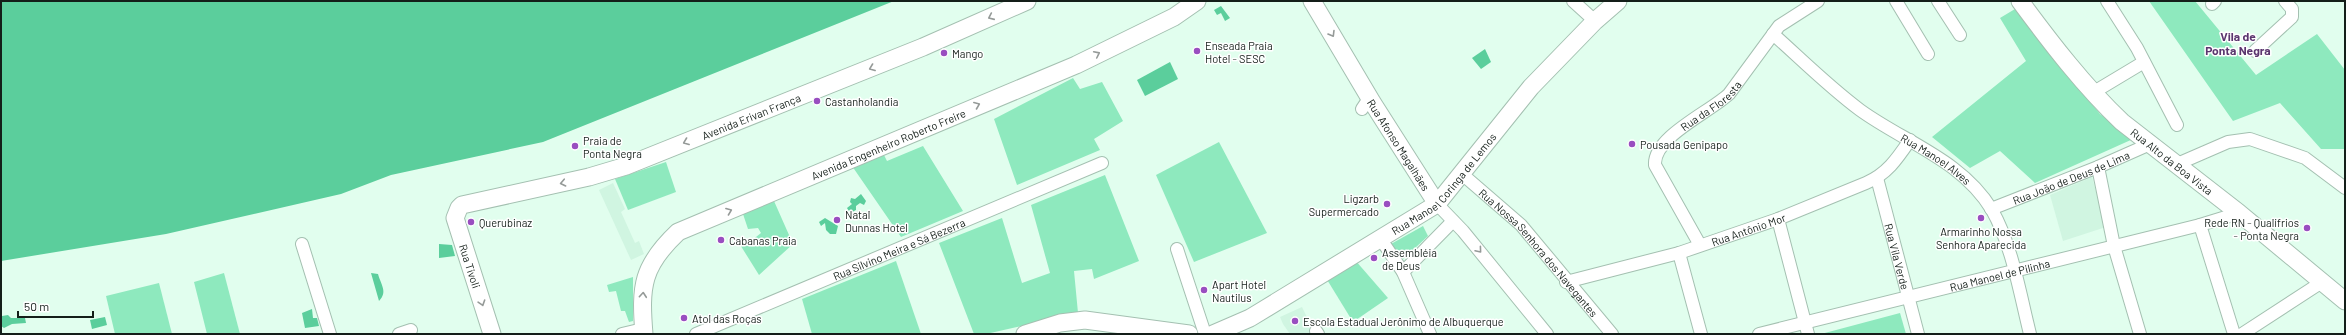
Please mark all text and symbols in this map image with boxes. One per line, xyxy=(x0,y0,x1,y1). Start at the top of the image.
one-way arrow xyxy=(988,12,996,20)
district label: Vila de Ponta Negra xyxy=(2205,29,2271,57)
one-way arrow xyxy=(1327,30,1334,37)
place label: Enseada Praia Hotel - SESC xyxy=(1205,39,1273,65)
marker: Enseada Praia Hotel - SESC xyxy=(1192,46,1202,56)
place label: Mango xyxy=(952,47,983,60)
marker: Mango xyxy=(939,48,949,58)
one-way arrow xyxy=(1093,51,1100,59)
one-way arrow xyxy=(868,63,875,71)
street label: Rua da Floresta xyxy=(1678,78,1743,133)
street label: Avenida Erivan França xyxy=(700,90,802,142)
place label: Castanholandia xyxy=(825,95,898,108)
marker: Castanholandia xyxy=(812,96,822,106)
street label: Rua Afonso Magalhães xyxy=(1365,96,1433,193)
one-way arrow xyxy=(973,102,981,110)
street label: Avenida Engenheiro Roberto Freire xyxy=(809,106,967,182)
street label: Rua Alto da Boa Vista xyxy=(2128,125,2216,197)
street label: Rua Manoel Coringa de Lemos xyxy=(1389,130,1498,237)
street label: Rua Manoel Alves xyxy=(1899,131,1974,187)
place label: Praia de Ponta Negra xyxy=(583,134,642,160)
one-way arrow xyxy=(682,138,689,146)
place label: Pousada Genipapo xyxy=(1640,138,1728,151)
marker: Pousada Genipapo xyxy=(1627,139,1637,149)
marker: Praia de Ponta Negra xyxy=(570,141,580,151)
street label: Rua João de Deus de Lima xyxy=(2011,148,2131,206)
one-way arrow xyxy=(560,179,566,187)
street label: Rua Nossa Senhora dos Navegantes xyxy=(1477,185,1601,319)
place label: Ligzarb Supermercado xyxy=(1309,192,1379,218)
marker: Ligzarb Supermercado xyxy=(1382,199,1392,209)
one-way arrow xyxy=(725,207,732,215)
place label: Natal Dunnas Hotel xyxy=(845,208,908,234)
street label: Rua Antônio Mor xyxy=(1710,210,1787,248)
marker: Armarinho Nossa Senhora Aparecida xyxy=(1976,213,1986,223)
street label: Rua Silvino Meira e Sá Bezerra xyxy=(831,215,967,282)
marker: Natal Dunnas Hotel xyxy=(832,215,842,225)
place label: Querubinaz xyxy=(479,216,532,229)
place label: Rede RN - Qualifrios - Ponta Negra xyxy=(2204,216,2299,242)
marker: Querubinaz xyxy=(466,217,476,227)
street label: Rua Vila Verde xyxy=(1883,222,1913,291)
marker: Rede RN - Qualifrios - Ponta Negra xyxy=(2302,223,2312,233)
place label: Armarinho Nossa Senhora Aparecida xyxy=(1936,225,2026,251)
place label: Cabanas Praia xyxy=(729,234,796,247)
marker: Cabanas Praia xyxy=(716,235,726,245)
street label: Rua Tivoli xyxy=(457,242,483,290)
place label: Assembléia de Deus xyxy=(1382,246,1437,272)
one-way arrow xyxy=(1474,246,1481,253)
marker: Assembléia de Deus xyxy=(1369,253,1379,263)
street label: Rua Manoel de Pilinha xyxy=(1948,256,2051,293)
place label: Apart Hotel Nautilus xyxy=(1212,278,1266,304)
marker: Apart Hotel Nautilus xyxy=(1199,285,1209,295)
one-way arrow xyxy=(638,292,647,298)
scale bar xyxy=(18,293,93,319)
text: 50 m xyxy=(24,299,49,313)
one-way arrow xyxy=(477,299,486,306)
place label: Atol das Roças xyxy=(692,312,762,325)
marker: Atol das Roças xyxy=(679,313,689,323)
place label: Escola Estadual Jerônimo de Albuquerque xyxy=(1303,315,1504,328)
marker: Escola Estadual Jerônimo de Albuquerque xyxy=(1290,316,1300,326)

